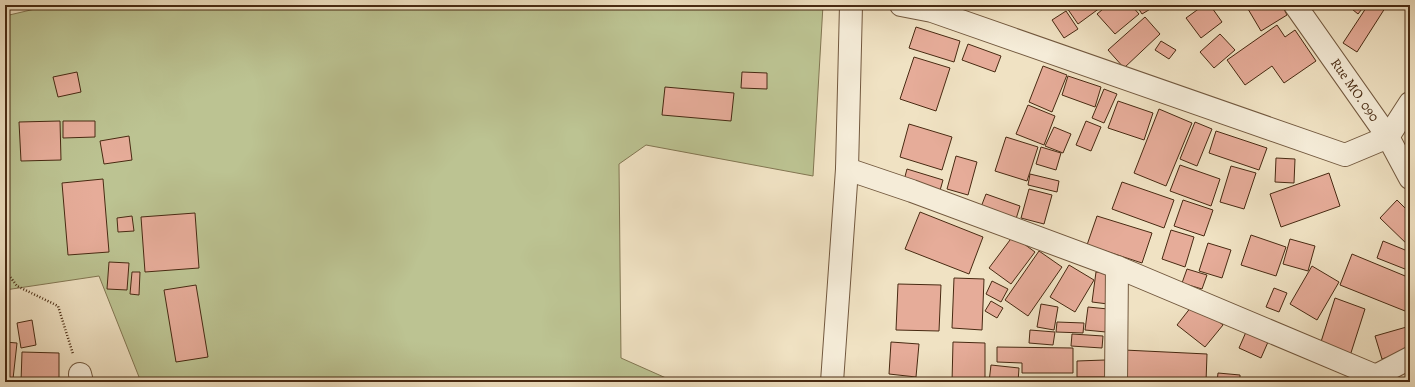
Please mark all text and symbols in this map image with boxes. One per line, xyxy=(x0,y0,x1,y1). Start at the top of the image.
street label: Rue MO. 090 xyxy=(1326,54,1384,126)

